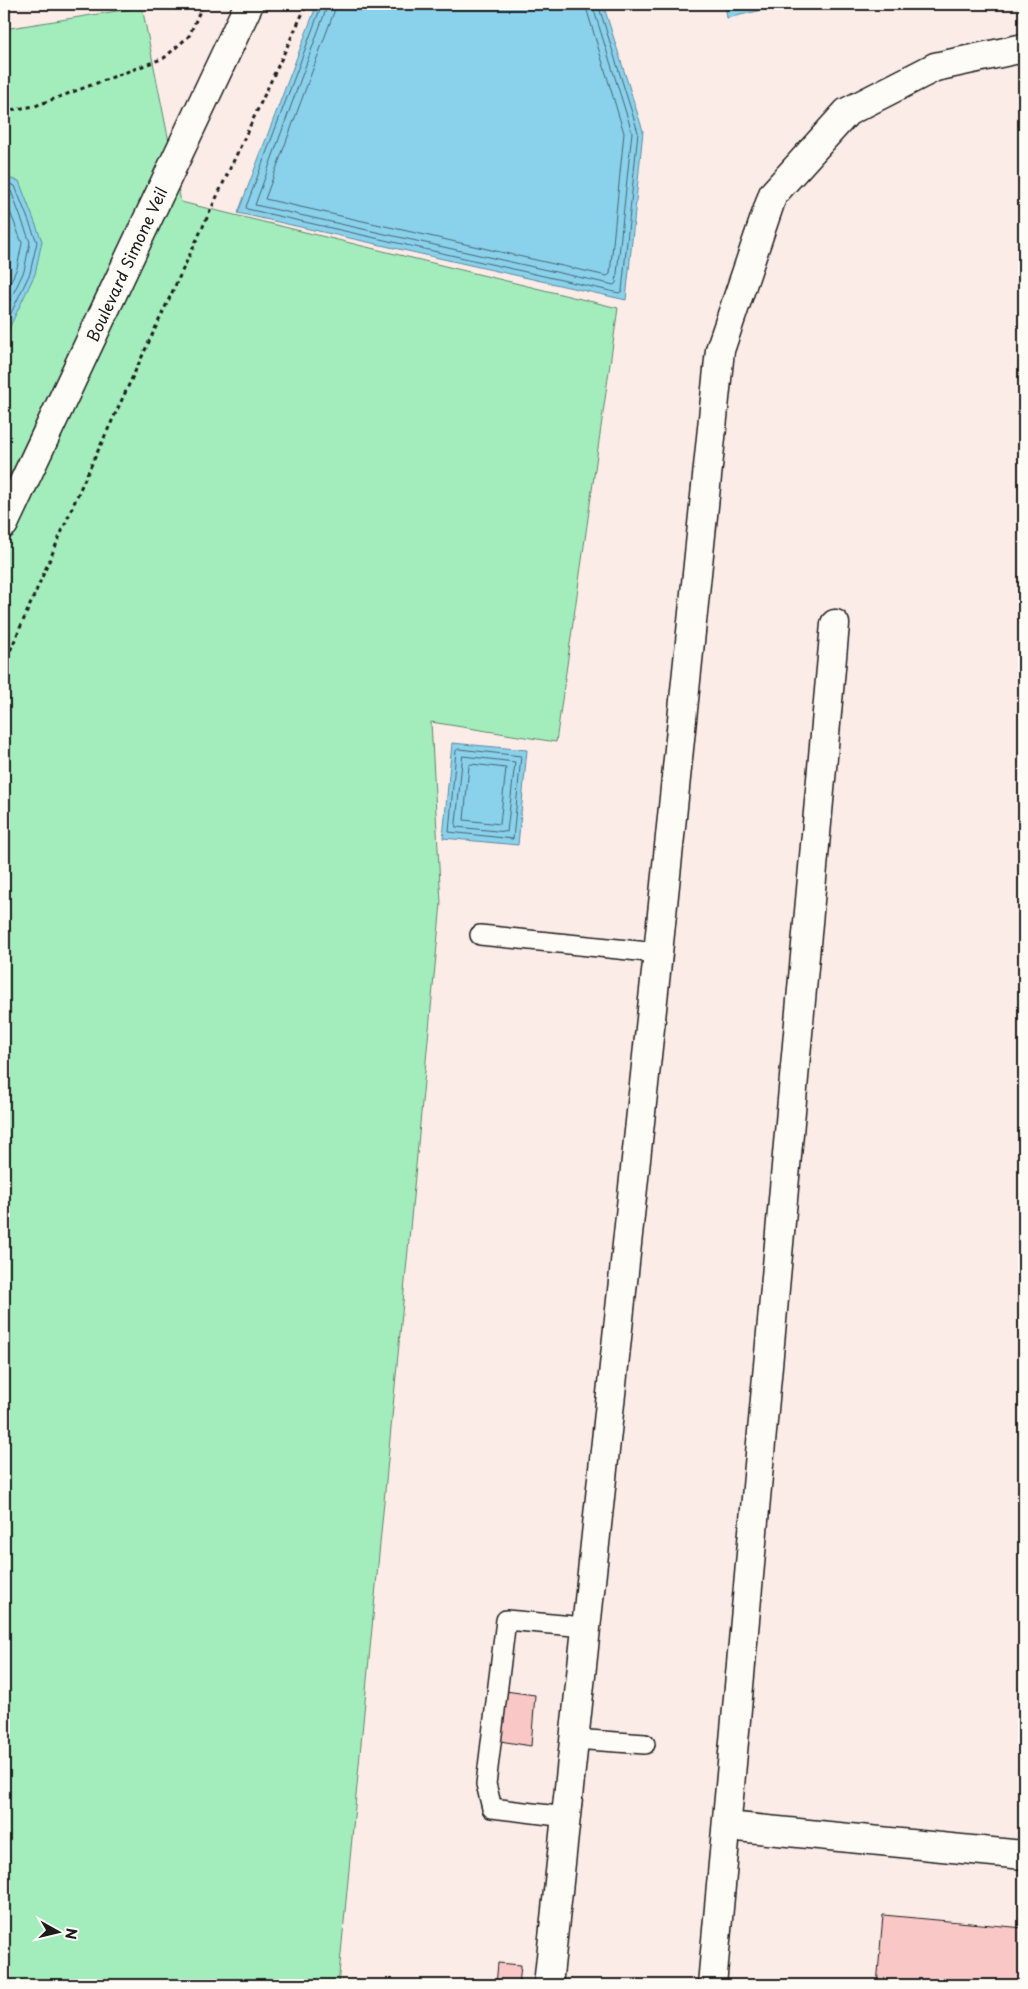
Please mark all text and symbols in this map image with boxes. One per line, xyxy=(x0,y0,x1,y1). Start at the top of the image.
street label: Boulevard Simone Veil xyxy=(80,183,172,345)
north arrow xyxy=(32,1906,82,1956)
text: N xyxy=(60,1927,83,1941)

